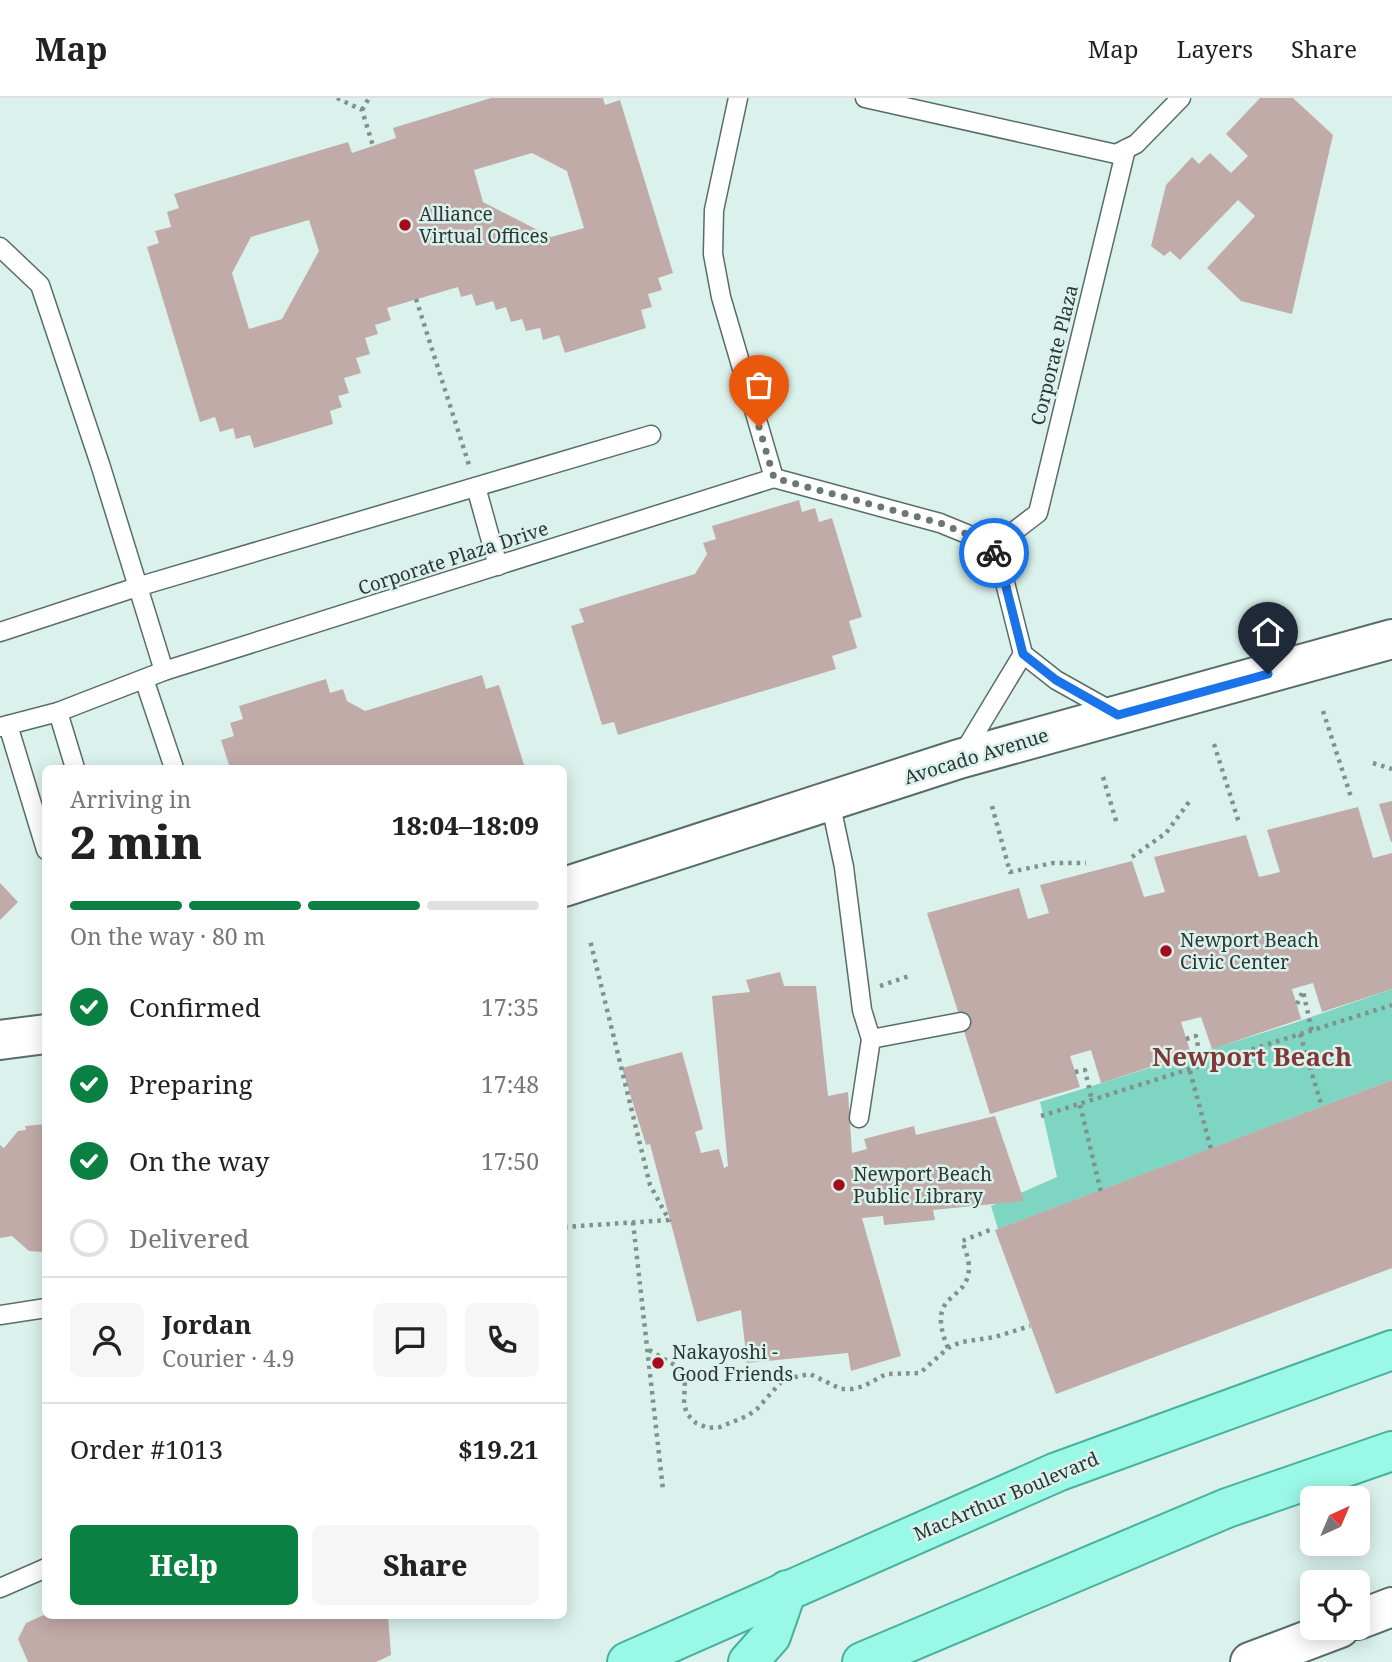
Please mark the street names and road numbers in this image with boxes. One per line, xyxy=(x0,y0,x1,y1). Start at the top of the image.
street label: Corporate Plaza xyxy=(1024,282,1084,428)
street label: Corporate Plaza Drive xyxy=(355,515,551,601)
street label: Avocado Avenue xyxy=(901,722,1051,790)
street label: MacArthur Boulevard xyxy=(909,1445,1103,1547)

